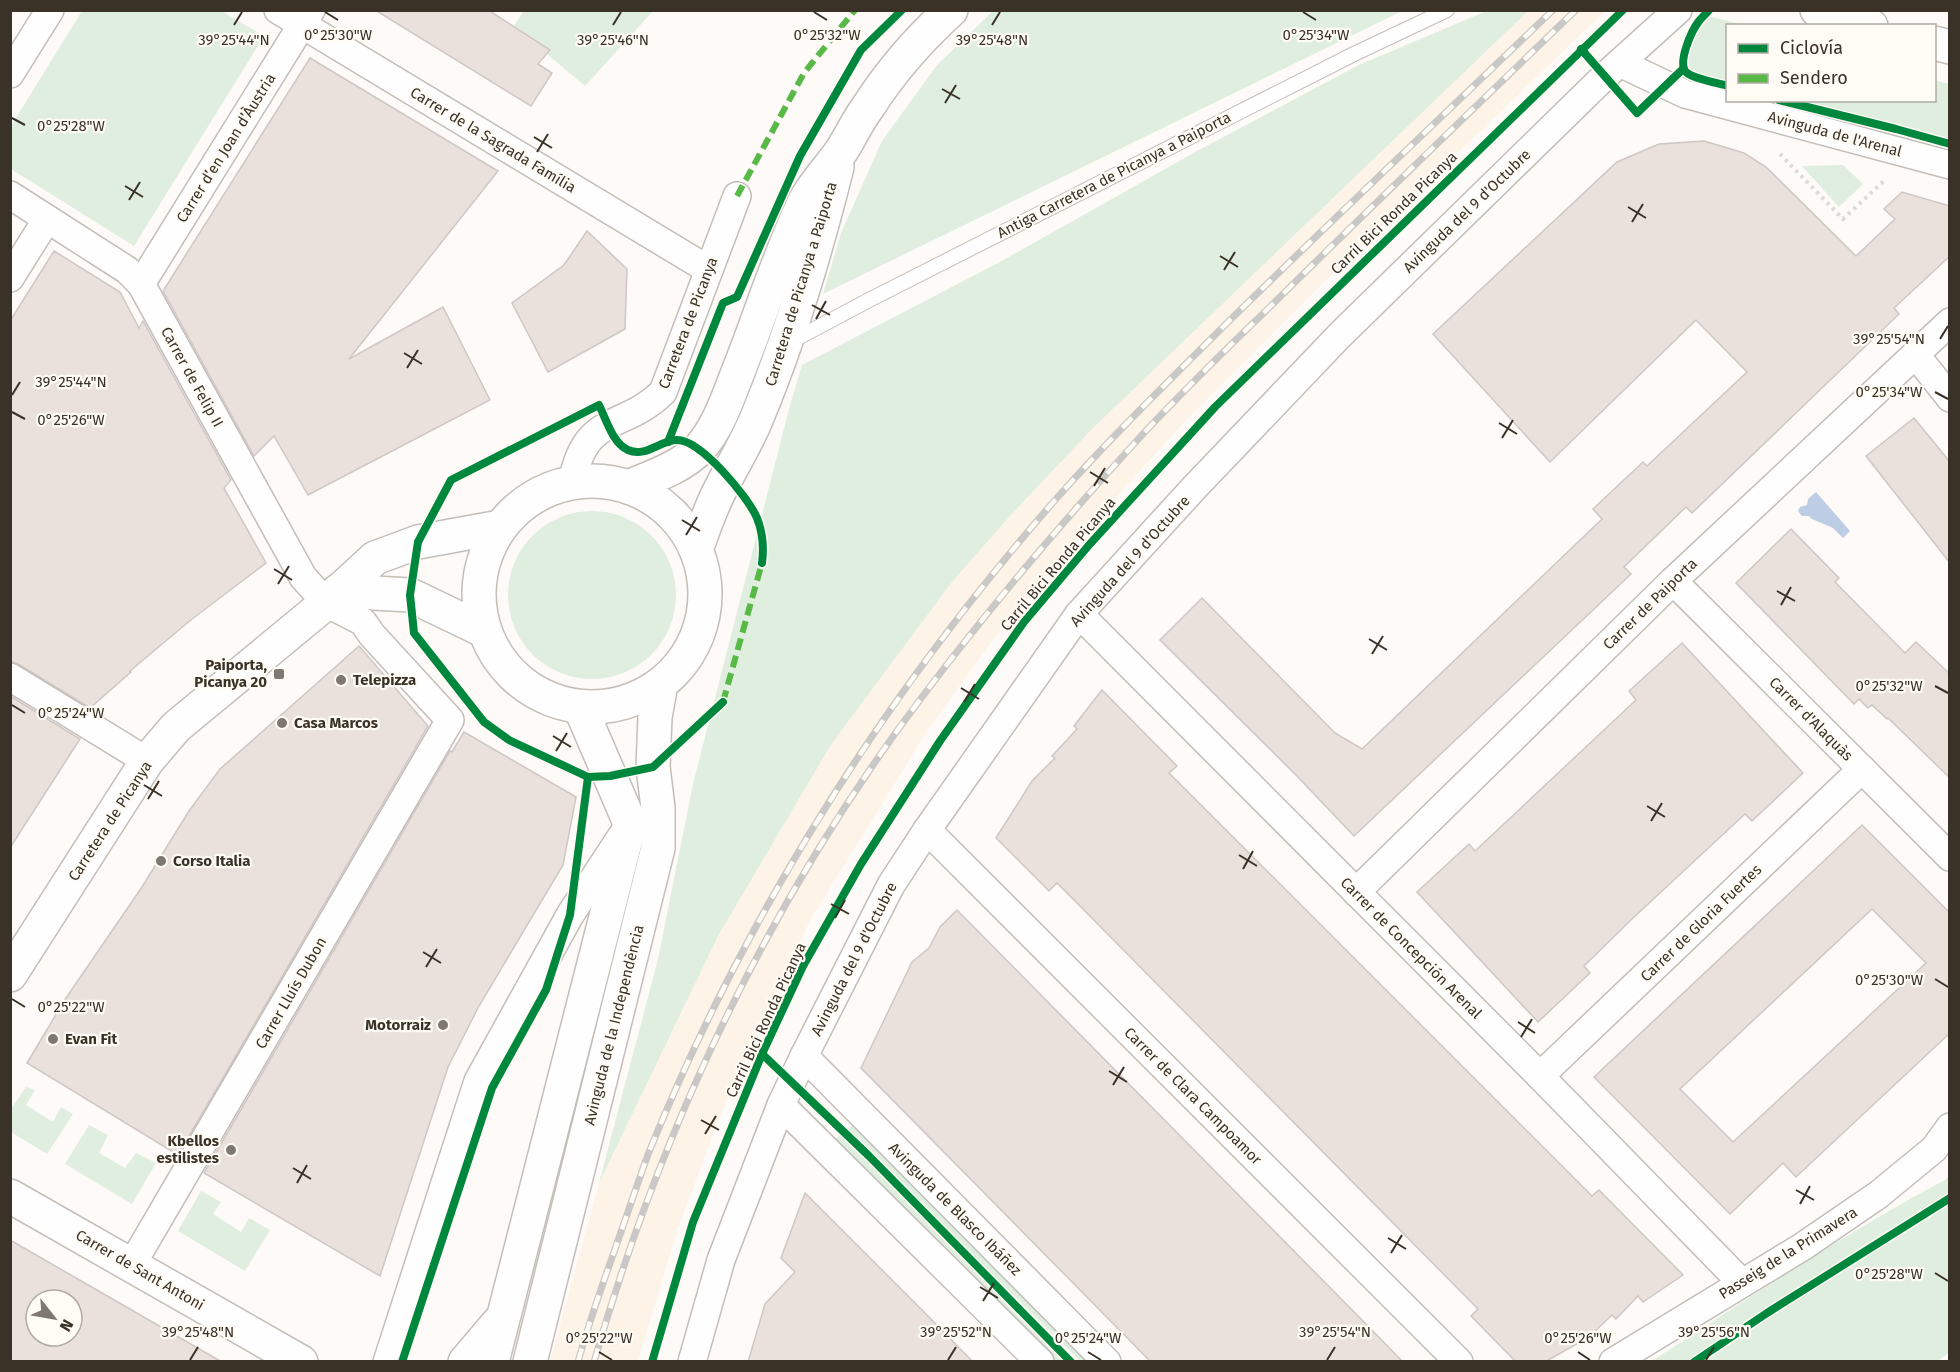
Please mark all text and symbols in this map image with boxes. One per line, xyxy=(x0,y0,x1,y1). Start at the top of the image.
legend xyxy=(1726,24,1936,102)
text: 0°25'30"W xyxy=(304,26,373,44)
text: 0°25'32"W xyxy=(793,26,861,44)
text: 0°25'34"W xyxy=(1282,26,1350,44)
text: 39°25'44"N xyxy=(198,31,270,49)
text: 39°25'46"N xyxy=(577,31,649,49)
text: 39°25'48"N xyxy=(956,31,1028,49)
text: Ciclovía xyxy=(1780,37,1843,59)
text: Sendero xyxy=(1780,67,1848,89)
street label: Carrer d’en Joan d’Àustria xyxy=(173,70,279,226)
street label: Carrer de la Sagrada Família xyxy=(407,83,579,197)
street label: Avinguda de l'Arenal xyxy=(1766,107,1905,161)
street label: Antiga Carretera de Picanya a Paiporta xyxy=(994,108,1234,242)
text: 0°25'28"W xyxy=(37,117,106,135)
street label: Avinguda del 9 d'Octubre xyxy=(1400,145,1534,277)
street label: Carril Bici Ronda Picanya xyxy=(1327,148,1461,278)
street label: Carretera de Picanya a Paiporta xyxy=(761,179,841,389)
street label: Carretera de Picanya xyxy=(655,255,721,391)
street label: Carrer de Felip II xyxy=(157,324,227,430)
text: 39°25'54"N xyxy=(1853,330,1925,348)
text: 39°25'44"N xyxy=(35,373,107,391)
text: 0°25'34"W xyxy=(1855,383,1923,401)
text: 0°25'26"W xyxy=(37,411,105,429)
street label: Avinguda del 9 d'Octubre xyxy=(1066,492,1194,630)
street label: Carril Bici Ronda Picanya xyxy=(997,494,1119,634)
street label: Carrer de Paiporta xyxy=(1599,555,1701,653)
place label: Paiporta, Picanya 20 xyxy=(194,656,267,691)
marker: Paiporta, Picanya 20 xyxy=(272,667,286,681)
place label: Telepizza xyxy=(353,671,416,689)
marker: Telepizza xyxy=(334,673,348,687)
street label: Carrer d'Alaquàs xyxy=(1765,673,1857,765)
text: 0°25'32"W xyxy=(1855,677,1923,695)
text: 0°25'24"W xyxy=(38,704,105,722)
place label: Casa Marcos xyxy=(294,714,378,732)
marker: Casa Marcos xyxy=(275,716,289,730)
street label: Carretera de Picanya xyxy=(64,758,156,884)
place label: Corso Italia xyxy=(173,852,250,870)
marker: Corso Italia xyxy=(154,854,168,868)
street label: Carrer de Gloria Fuertes xyxy=(1637,861,1765,985)
street label: Carrer de Concepción Arenal xyxy=(1337,874,1486,1023)
street label: Avinguda del 9 d'Octubre xyxy=(807,879,901,1039)
street label: Avinguda de la Independència xyxy=(580,923,648,1127)
street label: Carrer Lluís Dubon xyxy=(252,934,330,1052)
street label: Carril Bici Ronda Picanya xyxy=(722,940,810,1100)
text: 0°25'30"W xyxy=(1855,971,1924,989)
text: 0°25'22"W xyxy=(37,998,105,1016)
place label: Motorraiz xyxy=(365,1016,431,1034)
marker: Motorraiz xyxy=(436,1018,450,1032)
street label: Carrer de Clara Campoamor xyxy=(1120,1023,1266,1169)
place label: Evan Fit xyxy=(65,1030,117,1048)
marker: Evan Fit xyxy=(46,1032,60,1046)
place label: Kbellos estilistes xyxy=(156,1132,219,1167)
street label: Avinguda de Blasco Ibáñez xyxy=(885,1139,1025,1279)
marker: Kbellos estilistes xyxy=(224,1143,238,1157)
street label: Passeig de la Primavera xyxy=(1716,1203,1860,1303)
street label: Carrer de Sant Antoni xyxy=(73,1226,207,1314)
text: 0°25'28"W xyxy=(1855,1265,1924,1283)
north arrow xyxy=(24,1288,84,1348)
text: N xyxy=(56,1316,77,1335)
text: 39°25'48"N xyxy=(162,1323,234,1341)
text: 39°25'52"N xyxy=(920,1323,992,1341)
text: 39°25'54"N xyxy=(1299,1323,1371,1341)
text: 39°25'56"N xyxy=(1678,1323,1750,1341)
text: 0°25'22"W xyxy=(565,1329,633,1347)
text: 0°25'24"W xyxy=(1055,1329,1122,1347)
text: 0°25'26"W xyxy=(1544,1329,1612,1347)

